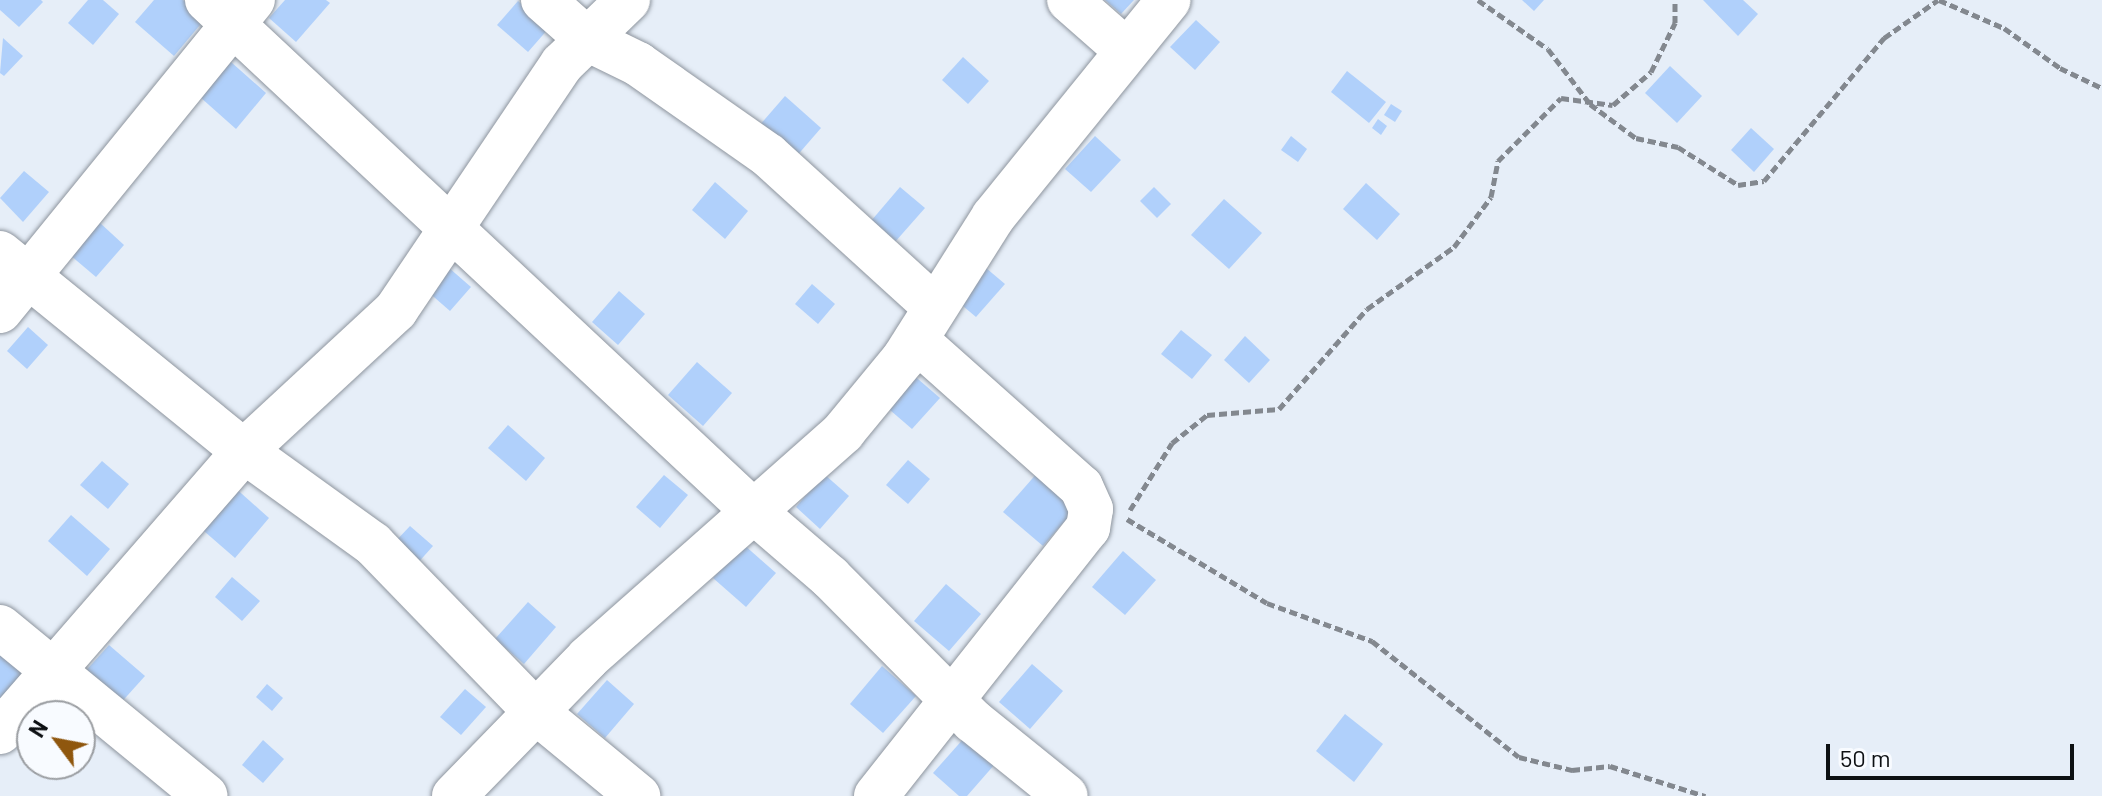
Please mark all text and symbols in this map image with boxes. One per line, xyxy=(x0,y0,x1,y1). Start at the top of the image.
north arrow xyxy=(16,700,96,780)
text: N xyxy=(22,715,52,741)
scale bar xyxy=(1830,728,2078,778)
text: 50 m xyxy=(1840,743,1891,772)

